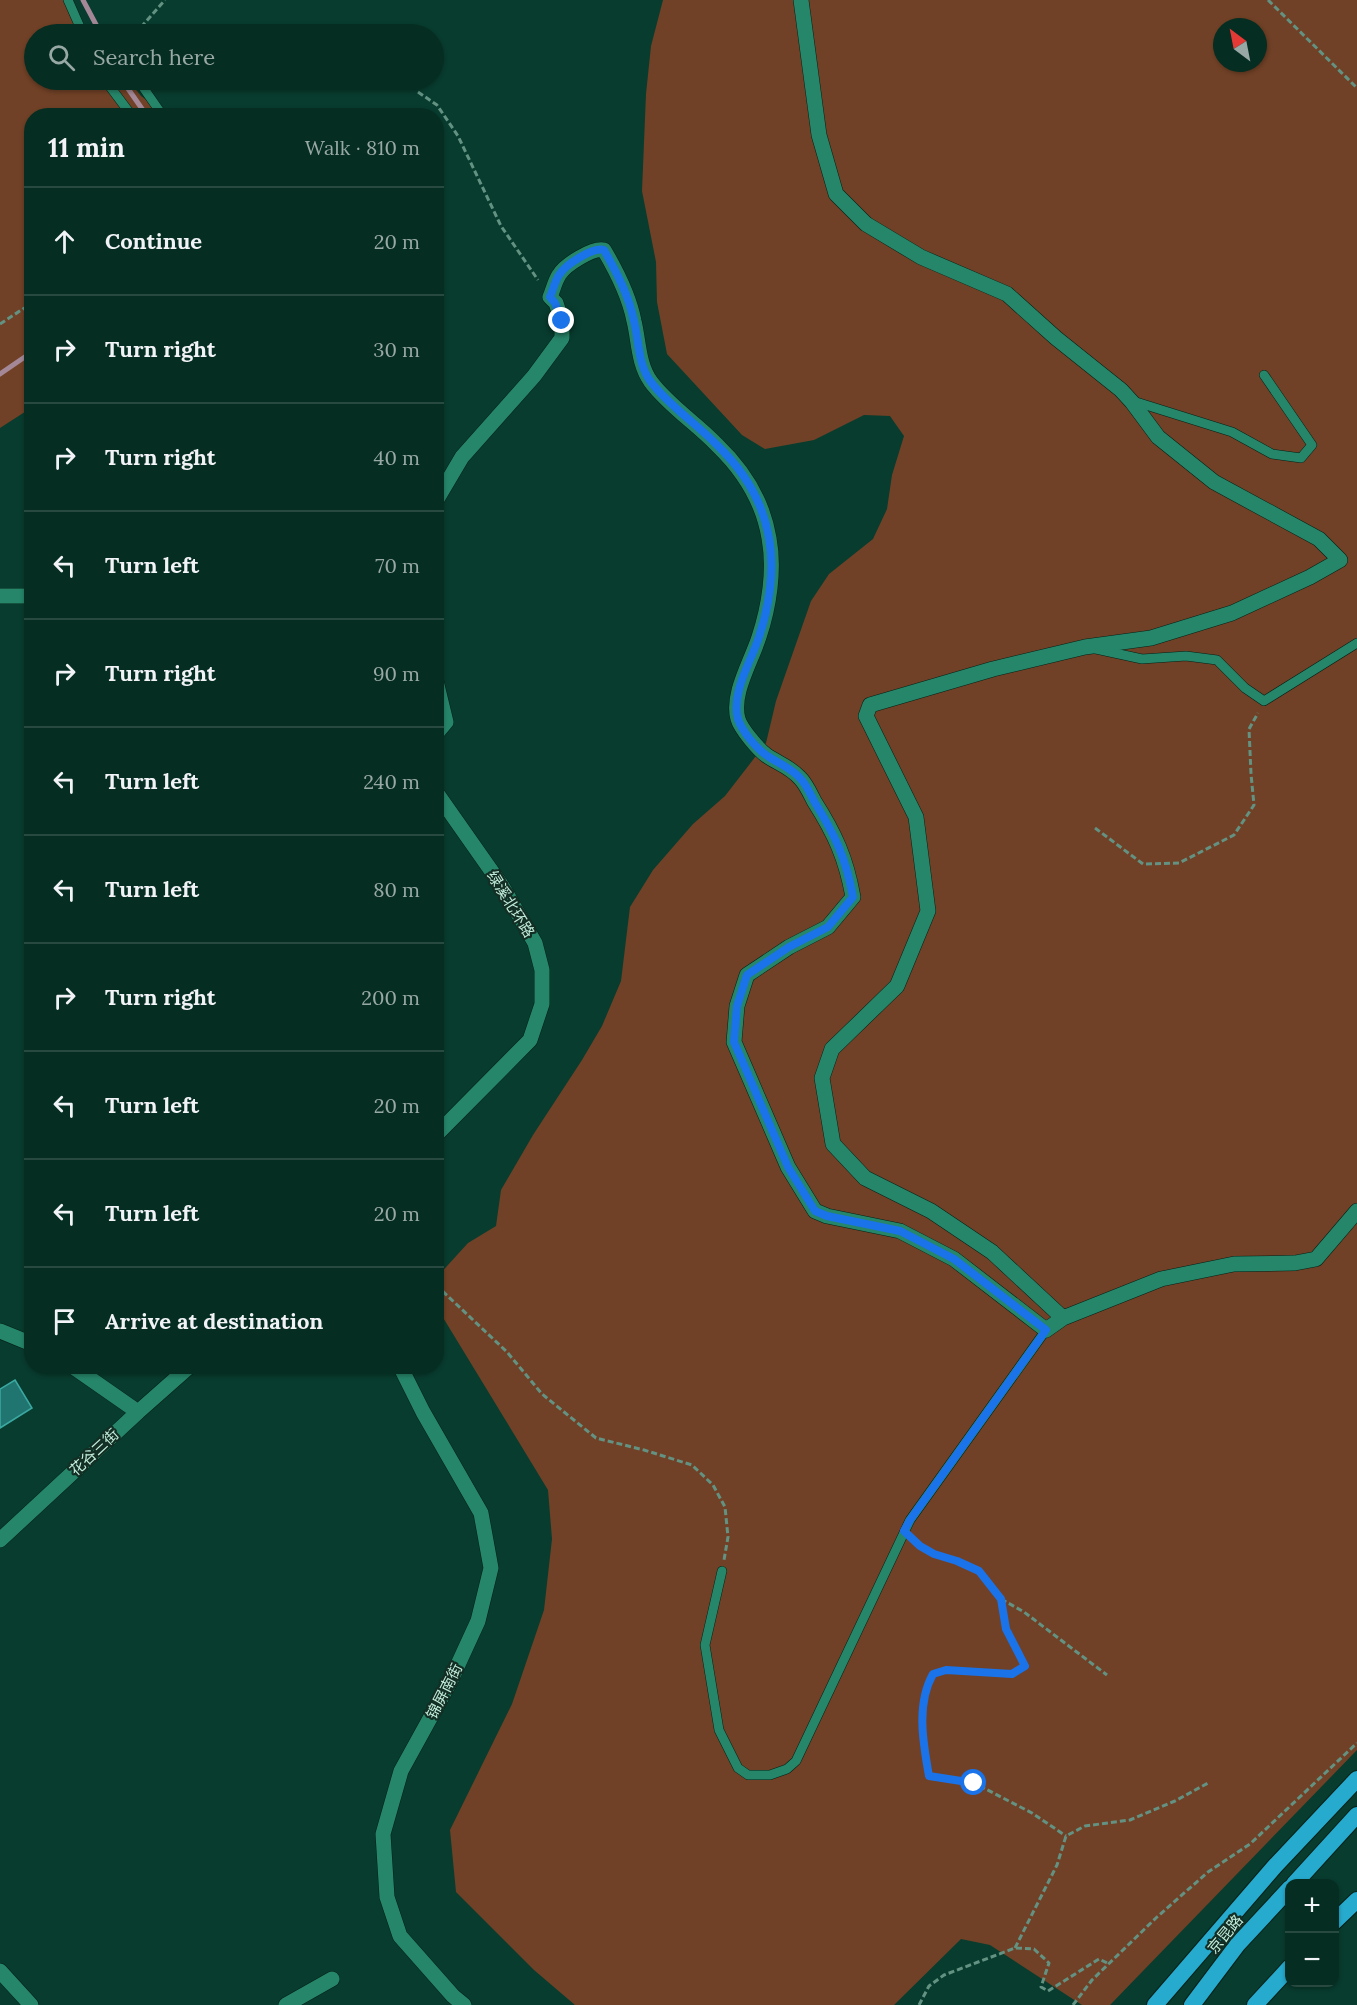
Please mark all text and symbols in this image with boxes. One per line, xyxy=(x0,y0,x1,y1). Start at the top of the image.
north arrow xyxy=(1213,18,1267,72)
search box xyxy=(24,24,444,90)
icon: search xyxy=(45,41,78,74)
text: Search here xyxy=(93,43,215,71)
text: 11 min xyxy=(48,131,125,164)
text: Walk · 810 m xyxy=(305,135,420,160)
icon: ahead xyxy=(48,225,81,258)
text: Continue xyxy=(105,227,202,255)
text: 20 m xyxy=(374,229,420,254)
route end xyxy=(548,307,574,333)
icon: right xyxy=(48,333,81,366)
text: Turn right xyxy=(105,335,216,363)
text: 30 m xyxy=(373,337,420,362)
icon: right xyxy=(48,441,81,474)
text: Turn right xyxy=(105,443,216,471)
text: 40 m xyxy=(374,445,420,470)
icon: left xyxy=(48,549,81,582)
text: Turn left xyxy=(105,551,199,579)
text: 70 m xyxy=(375,553,420,578)
icon: right xyxy=(48,657,81,690)
text: Turn right xyxy=(105,659,216,687)
text: 90 m xyxy=(373,661,420,686)
icon: left xyxy=(48,765,81,798)
text: Turn left xyxy=(105,767,199,795)
text: 240 m xyxy=(363,769,420,794)
street label: 绿溪北环路 xyxy=(483,867,539,941)
icon: left xyxy=(48,873,81,906)
text: Turn left xyxy=(105,875,199,903)
text: 80 m xyxy=(373,877,420,902)
icon: right xyxy=(48,981,81,1014)
text: Turn right xyxy=(105,983,216,1011)
text: 200 m xyxy=(361,985,420,1010)
icon: left xyxy=(48,1089,81,1122)
text: Turn left xyxy=(105,1091,199,1119)
text: 20 m xyxy=(374,1093,420,1118)
icon: left xyxy=(48,1197,81,1230)
text: Turn left xyxy=(105,1199,199,1227)
text: 20 m xyxy=(374,1201,420,1226)
icon: arrive xyxy=(48,1305,81,1338)
text: Arrive at destination xyxy=(105,1307,323,1335)
street label: 花谷三街 xyxy=(66,1425,122,1479)
street label: 锦屏南街 xyxy=(422,1660,466,1722)
route start xyxy=(960,1769,986,1795)
map controls xyxy=(1285,1879,1339,1987)
button: + xyxy=(1285,1879,1339,1933)
street label: 京昆路 xyxy=(1203,1911,1247,1957)
button: − xyxy=(1285,1933,1339,1987)

